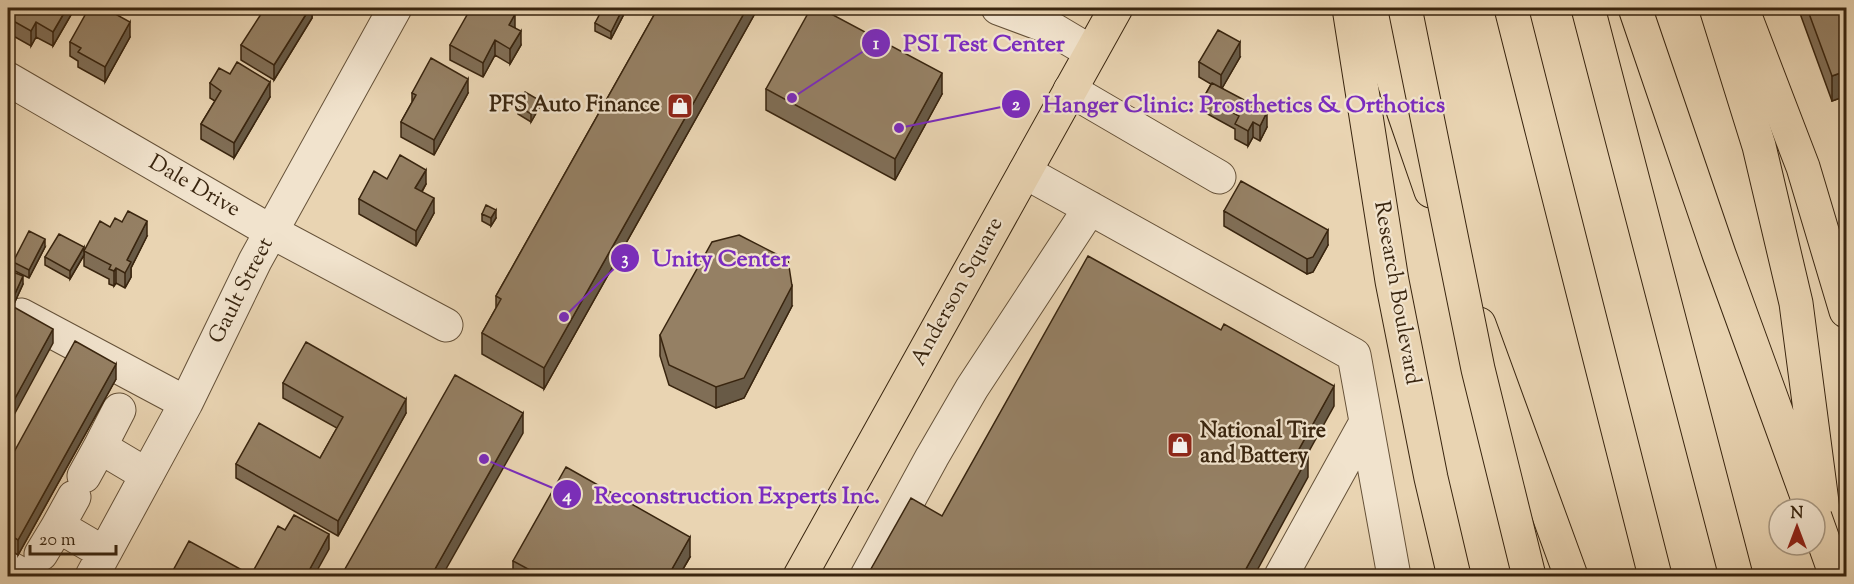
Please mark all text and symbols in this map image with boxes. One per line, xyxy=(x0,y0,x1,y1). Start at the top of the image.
callout: PSI Test Center xyxy=(861,22,1077,64)
text: PSI Test Center xyxy=(903,28,1066,62)
text: 1 xyxy=(873,32,880,58)
callout: Hanger Clinic: Prosthetics & Orthotics xyxy=(1001,83,1458,125)
text: Hanger Clinic: Prosthetics & Orthotics xyxy=(1043,89,1445,123)
place label: PFS Auto Finance xyxy=(489,90,660,122)
shop icon: PFS Auto Finance xyxy=(665,91,695,121)
text: 2 xyxy=(1012,93,1021,119)
street label: Dale Drive xyxy=(142,148,246,226)
street label: Research Boulevard xyxy=(1364,199,1428,387)
street label: Anderson Square xyxy=(904,212,1012,372)
street label: Gault Street xyxy=(202,232,283,350)
callout: Unity Center xyxy=(610,237,802,279)
text: Unity Center xyxy=(652,243,791,277)
text: 3 xyxy=(621,247,629,273)
place label: National Tire and Battery xyxy=(1200,416,1326,473)
shop icon: National Tire and Battery xyxy=(1165,430,1195,460)
callout: Reconstruction Experts Inc. xyxy=(552,473,892,515)
text: Reconstruction Experts Inc. xyxy=(594,480,880,514)
text: 4 xyxy=(561,484,572,510)
north arrow xyxy=(1767,497,1827,557)
text: N xyxy=(1791,503,1804,526)
scale bar xyxy=(30,518,116,556)
text: 20 m xyxy=(39,528,76,554)

